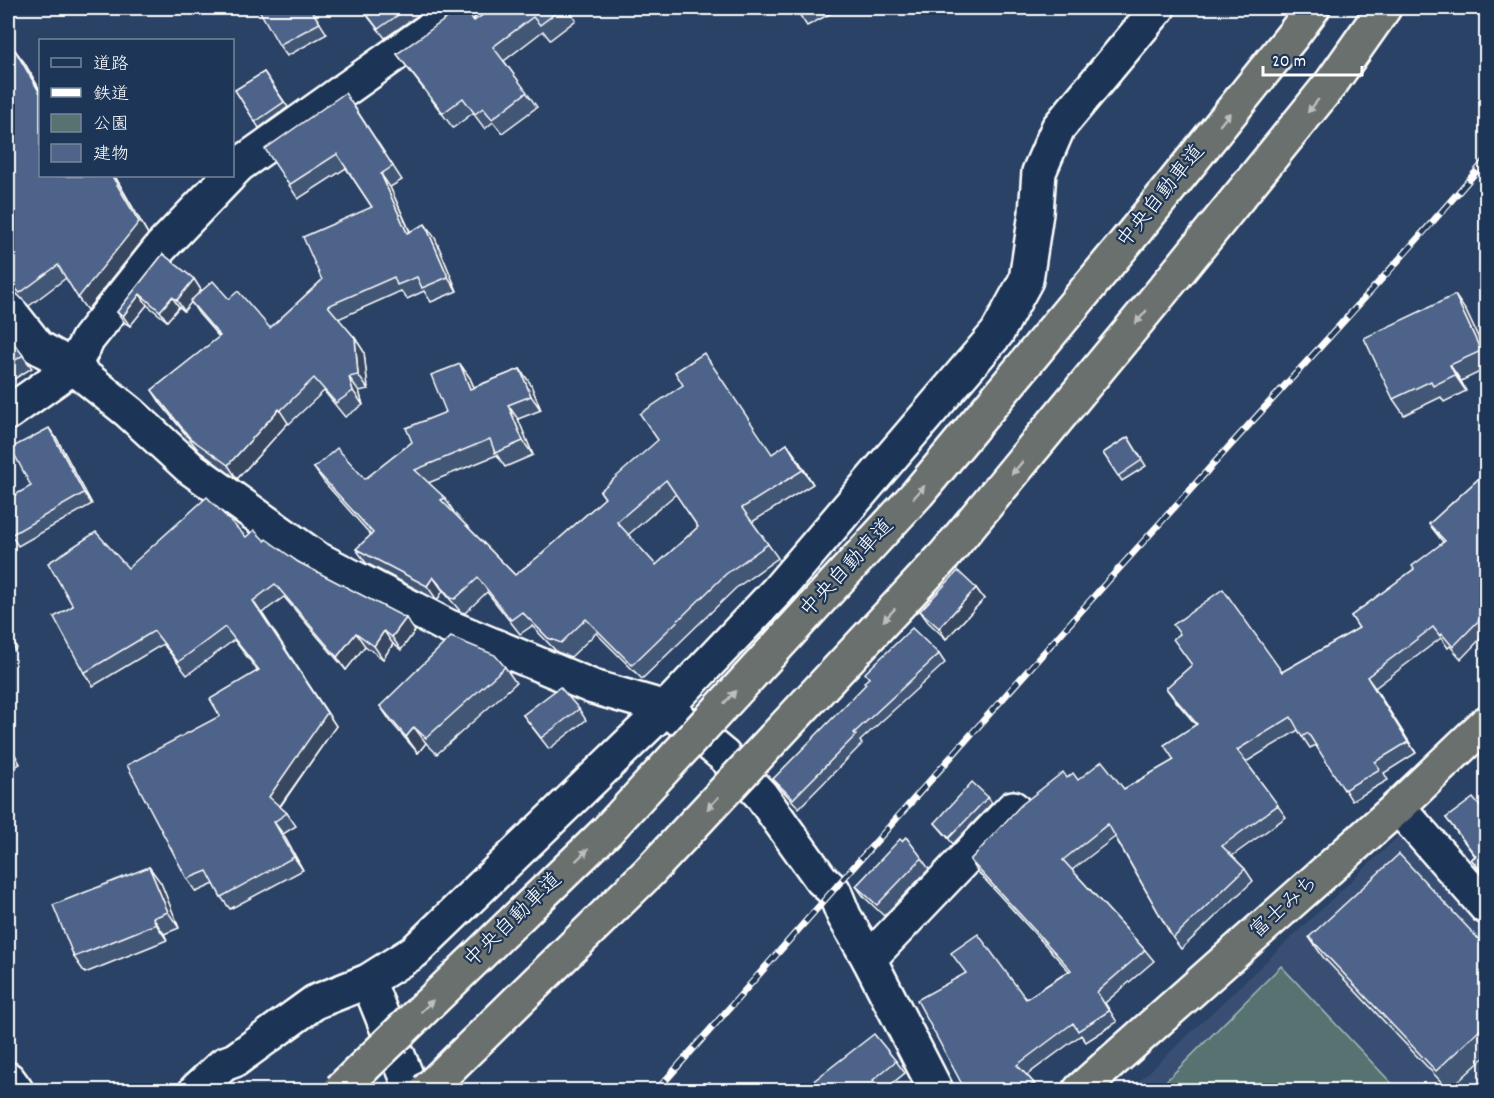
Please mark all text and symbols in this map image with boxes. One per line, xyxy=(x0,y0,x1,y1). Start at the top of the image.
legend xyxy=(39,39,234,177)
scale bar xyxy=(1263,39,1362,77)
text: 20 m xyxy=(1272,50,1306,75)
text: 道路 xyxy=(93,53,129,78)
text: 鉄道 xyxy=(93,83,129,108)
one-way arrow xyxy=(1307,98,1319,113)
one-way arrow xyxy=(1219,112,1231,127)
text: 公園 xyxy=(93,113,129,138)
street label: 中央自動車道 xyxy=(1111,139,1213,255)
text: 建物 xyxy=(93,143,129,168)
one-way arrow xyxy=(1134,309,1147,325)
one-way arrow xyxy=(1011,460,1023,475)
one-way arrow xyxy=(912,484,925,500)
street label: 中央自動車道 xyxy=(794,513,902,625)
one-way arrow xyxy=(882,607,896,622)
one-way arrow xyxy=(723,690,737,705)
one-way arrow xyxy=(706,796,720,811)
one-way arrow xyxy=(575,848,590,862)
street label: 中央自動車道 xyxy=(458,866,570,976)
street label: 富士みち xyxy=(1244,869,1326,947)
one-way arrow xyxy=(420,999,434,1013)

